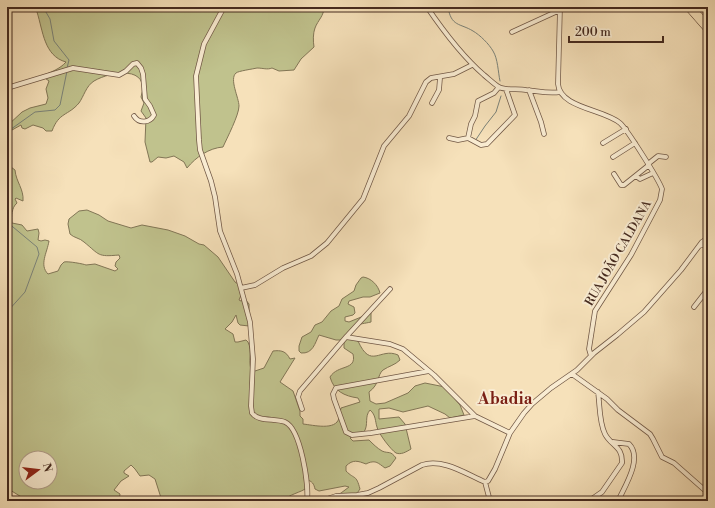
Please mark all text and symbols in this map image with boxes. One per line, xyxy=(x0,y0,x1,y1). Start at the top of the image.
scale bar xyxy=(569,18,663,44)
text: 200 m xyxy=(575,25,611,40)
street label: RUA JOÃO CALDANA xyxy=(580,196,655,309)
district label: Abadia xyxy=(477,389,533,409)
north arrow xyxy=(18,450,58,490)
text: N xyxy=(39,462,55,474)

